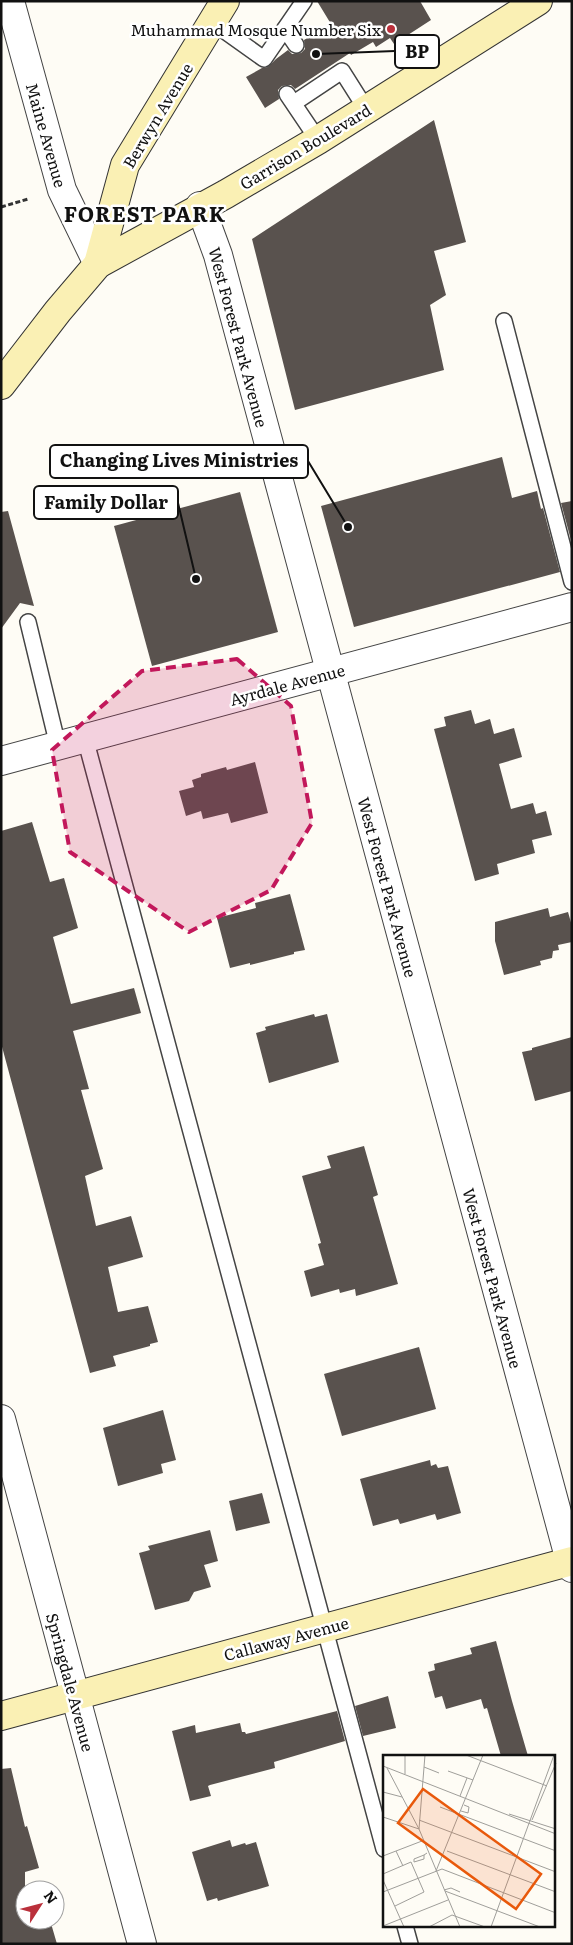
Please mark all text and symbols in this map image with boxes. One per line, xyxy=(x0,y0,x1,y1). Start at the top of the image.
place label: Muhammad Mosque Number Six xyxy=(130,17,382,41)
marker: Muhammad Mosque Number Six xyxy=(385,23,397,35)
callout: BP xyxy=(395,35,439,68)
text: BP xyxy=(405,37,429,64)
street label: Berwyn Avenue xyxy=(116,58,198,172)
street label: Maine Avenue xyxy=(21,80,73,190)
street label: Garrison Boulevard xyxy=(235,97,375,195)
district label: FOREST PARK xyxy=(64,197,226,228)
street label: West Forest Park Avenue xyxy=(203,244,275,430)
callout: Changing Lives Ministries xyxy=(50,445,308,478)
text: Changing Lives Ministries xyxy=(60,446,298,473)
callout: Family Dollar xyxy=(34,486,178,519)
text: Family Dollar xyxy=(44,488,168,515)
street label: Ayrdale Avenue xyxy=(227,657,347,711)
street label: West Forest Park Avenue xyxy=(352,794,424,980)
street label: West Forest Park Avenue xyxy=(457,1185,529,1371)
street label: Springdale Avenue xyxy=(41,1610,101,1754)
street label: Callaway Avenue xyxy=(221,1610,351,1666)
inset map xyxy=(383,1755,556,1928)
north arrow xyxy=(15,1880,65,1930)
text: N xyxy=(40,1886,63,1908)

